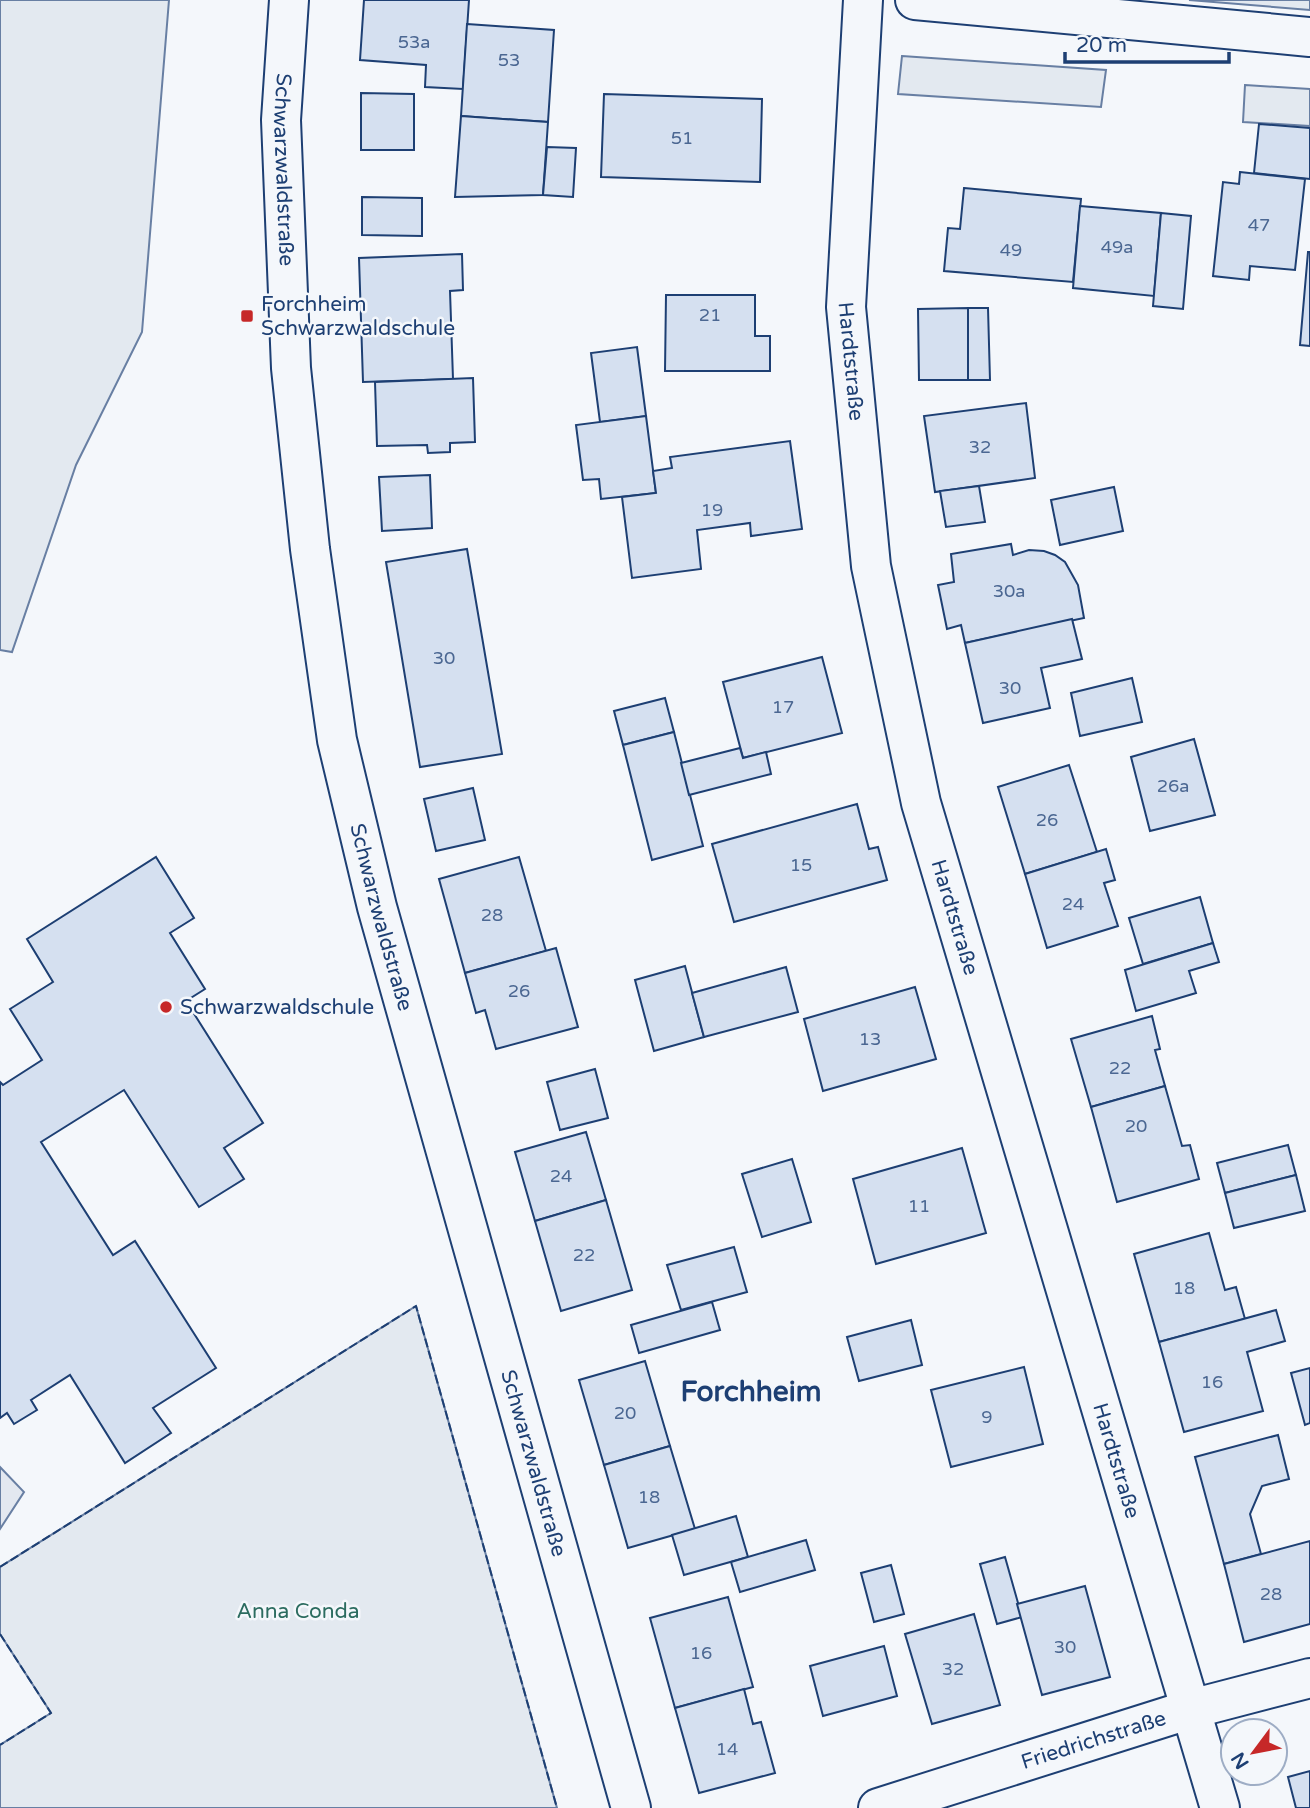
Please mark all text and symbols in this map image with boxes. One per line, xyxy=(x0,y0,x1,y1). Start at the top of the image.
scale bar xyxy=(1065,21,1230,65)
house number: 53a xyxy=(398,31,430,53)
text: 20 m xyxy=(1076,33,1127,58)
house number: 53 xyxy=(498,49,520,71)
street label: Schwarzwaldstraße xyxy=(268,72,299,267)
house number: 51 xyxy=(671,127,693,149)
house number: 47 xyxy=(1248,214,1270,236)
house number: 49a xyxy=(1101,236,1133,258)
house number: 49 xyxy=(1000,239,1022,261)
place label: Forchheim Schwarzwaldschule xyxy=(261,292,455,341)
street label: Hardtstraße xyxy=(833,301,869,422)
house number: 21 xyxy=(699,304,721,326)
marker: Forchheim Schwarzwaldschule xyxy=(239,308,255,324)
house number: 32 xyxy=(969,436,991,458)
house number: 19 xyxy=(701,499,723,521)
house number: 30a xyxy=(993,580,1025,602)
house number: 30 xyxy=(433,647,455,669)
house number: 30 xyxy=(999,677,1021,699)
house number: 17 xyxy=(772,696,794,718)
house number: 26a xyxy=(1157,775,1189,797)
house number: 26 xyxy=(1036,809,1058,831)
street label: Schwarzwaldstraße xyxy=(344,821,418,1014)
house number: 15 xyxy=(790,854,812,876)
street label: Hardtstraße xyxy=(925,857,984,978)
house number: 24 xyxy=(1062,893,1084,915)
house number: 28 xyxy=(481,904,503,926)
house number: 26 xyxy=(508,980,530,1002)
place label: Schwarzwaldschule xyxy=(180,995,374,1020)
marker: Schwarzwaldschule xyxy=(158,999,174,1015)
house number: 13 xyxy=(859,1028,881,1050)
house number: 22 xyxy=(1109,1057,1131,1079)
house number: 20 xyxy=(1125,1115,1147,1137)
house number: 24 xyxy=(550,1165,572,1187)
house number: 11 xyxy=(908,1195,930,1217)
house number: 22 xyxy=(573,1244,595,1266)
house number: 18 xyxy=(1173,1277,1195,1299)
street label: Schwarzwaldstraße xyxy=(495,1367,572,1560)
house number: 16 xyxy=(1201,1371,1223,1393)
district label: Forchheim xyxy=(681,1375,821,1409)
street label: Hardtstraße xyxy=(1087,1400,1145,1522)
house number: 20 xyxy=(614,1402,636,1424)
house number: 9 xyxy=(981,1406,993,1428)
house number: 18 xyxy=(638,1486,660,1508)
house number: 28 xyxy=(1260,1583,1282,1605)
park label: Anna Conda xyxy=(236,1599,360,1624)
house number: 30 xyxy=(1054,1636,1076,1658)
house number: 16 xyxy=(690,1642,712,1664)
house number: 32 xyxy=(942,1658,964,1680)
street label: Friedrichstraße xyxy=(1018,1706,1169,1775)
north arrow xyxy=(1219,1717,1289,1787)
house number: 14 xyxy=(716,1738,738,1760)
text: N xyxy=(1227,1748,1254,1773)

